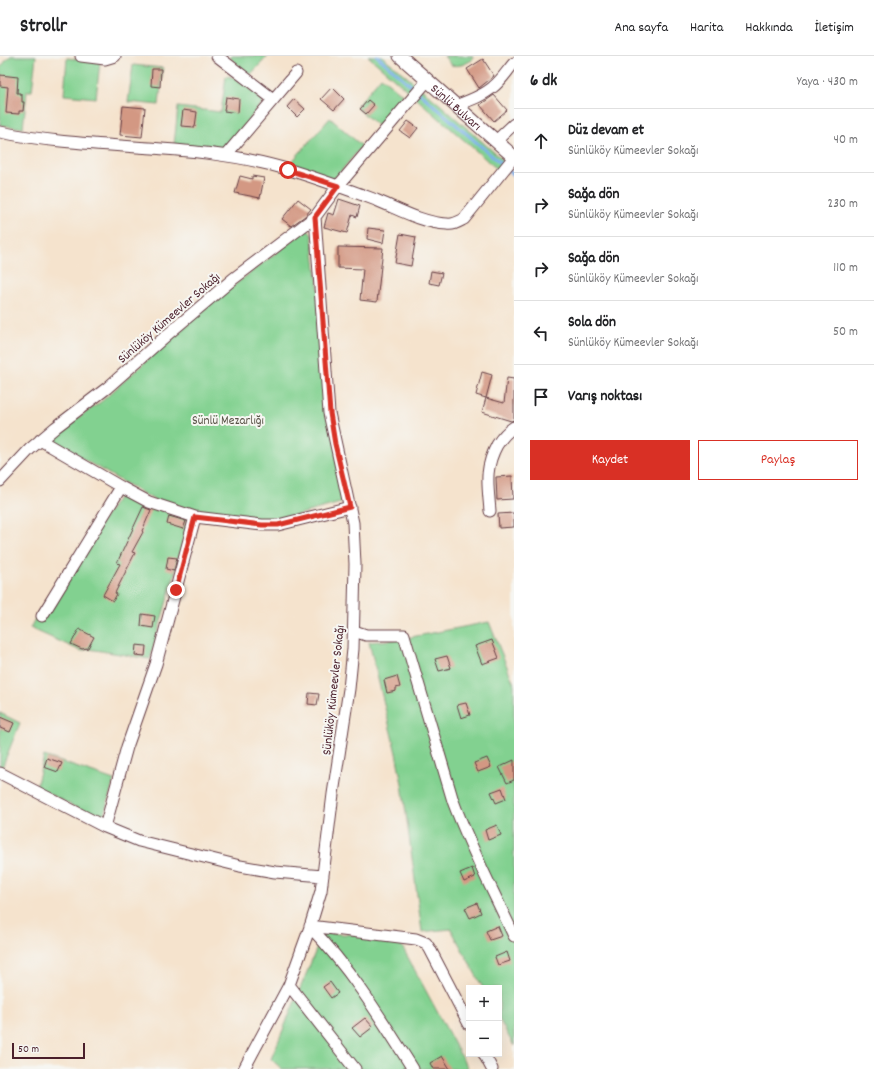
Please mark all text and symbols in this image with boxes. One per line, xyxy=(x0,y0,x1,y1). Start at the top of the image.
text: Strollr xyxy=(20,14,67,41)
text: Ana sayfa xyxy=(614,18,668,38)
text: Harita xyxy=(690,18,723,38)
text: Hakkında xyxy=(745,18,793,38)
text: İletişim xyxy=(815,18,854,38)
text: 6 dk xyxy=(530,70,557,94)
text: Yaya · 430 m xyxy=(797,73,858,92)
street label: Sünlü Bulvarı xyxy=(425,80,485,136)
text: Düz devam et xyxy=(568,120,644,142)
icon: ahead xyxy=(530,130,552,152)
text: 40 m xyxy=(834,131,858,150)
text: Sünlüköy Kümeevler Sokağı xyxy=(568,142,698,161)
route start xyxy=(279,161,297,179)
text: Sağa dön xyxy=(568,184,619,206)
icon: right xyxy=(530,194,552,216)
text: 230 m xyxy=(828,195,858,214)
text: Sünlüköy Kümeevler Sokağı xyxy=(568,206,698,225)
text: Sağa dön xyxy=(568,248,619,270)
icon: right xyxy=(530,258,552,280)
text: 110 m xyxy=(833,259,858,278)
street label: Sünlüköy Kümeevler Sokağı xyxy=(114,269,225,369)
text: Sünlüköy Kümeevler Sokağı xyxy=(568,270,698,289)
text: Sola dön xyxy=(568,312,616,334)
icon: left xyxy=(530,322,552,344)
text: 50 m xyxy=(833,323,858,342)
text: Sünlüköy Kümeevler Sokağı xyxy=(568,334,698,353)
icon: arrive xyxy=(530,386,552,408)
text: Varış noktası xyxy=(568,386,642,408)
park label: Sünlü Mezarlığı xyxy=(192,412,264,431)
button: Kaydet xyxy=(530,440,690,480)
button: Paylaş xyxy=(698,440,858,480)
route end xyxy=(167,581,185,599)
street label: Sünlüköy Kümeevler Sokağı xyxy=(318,624,351,756)
map controls xyxy=(466,985,502,1057)
button: + xyxy=(466,985,502,1021)
button: − xyxy=(466,1021,502,1057)
scale bar xyxy=(12,1041,85,1060)
text: 50 m xyxy=(18,1042,39,1058)

